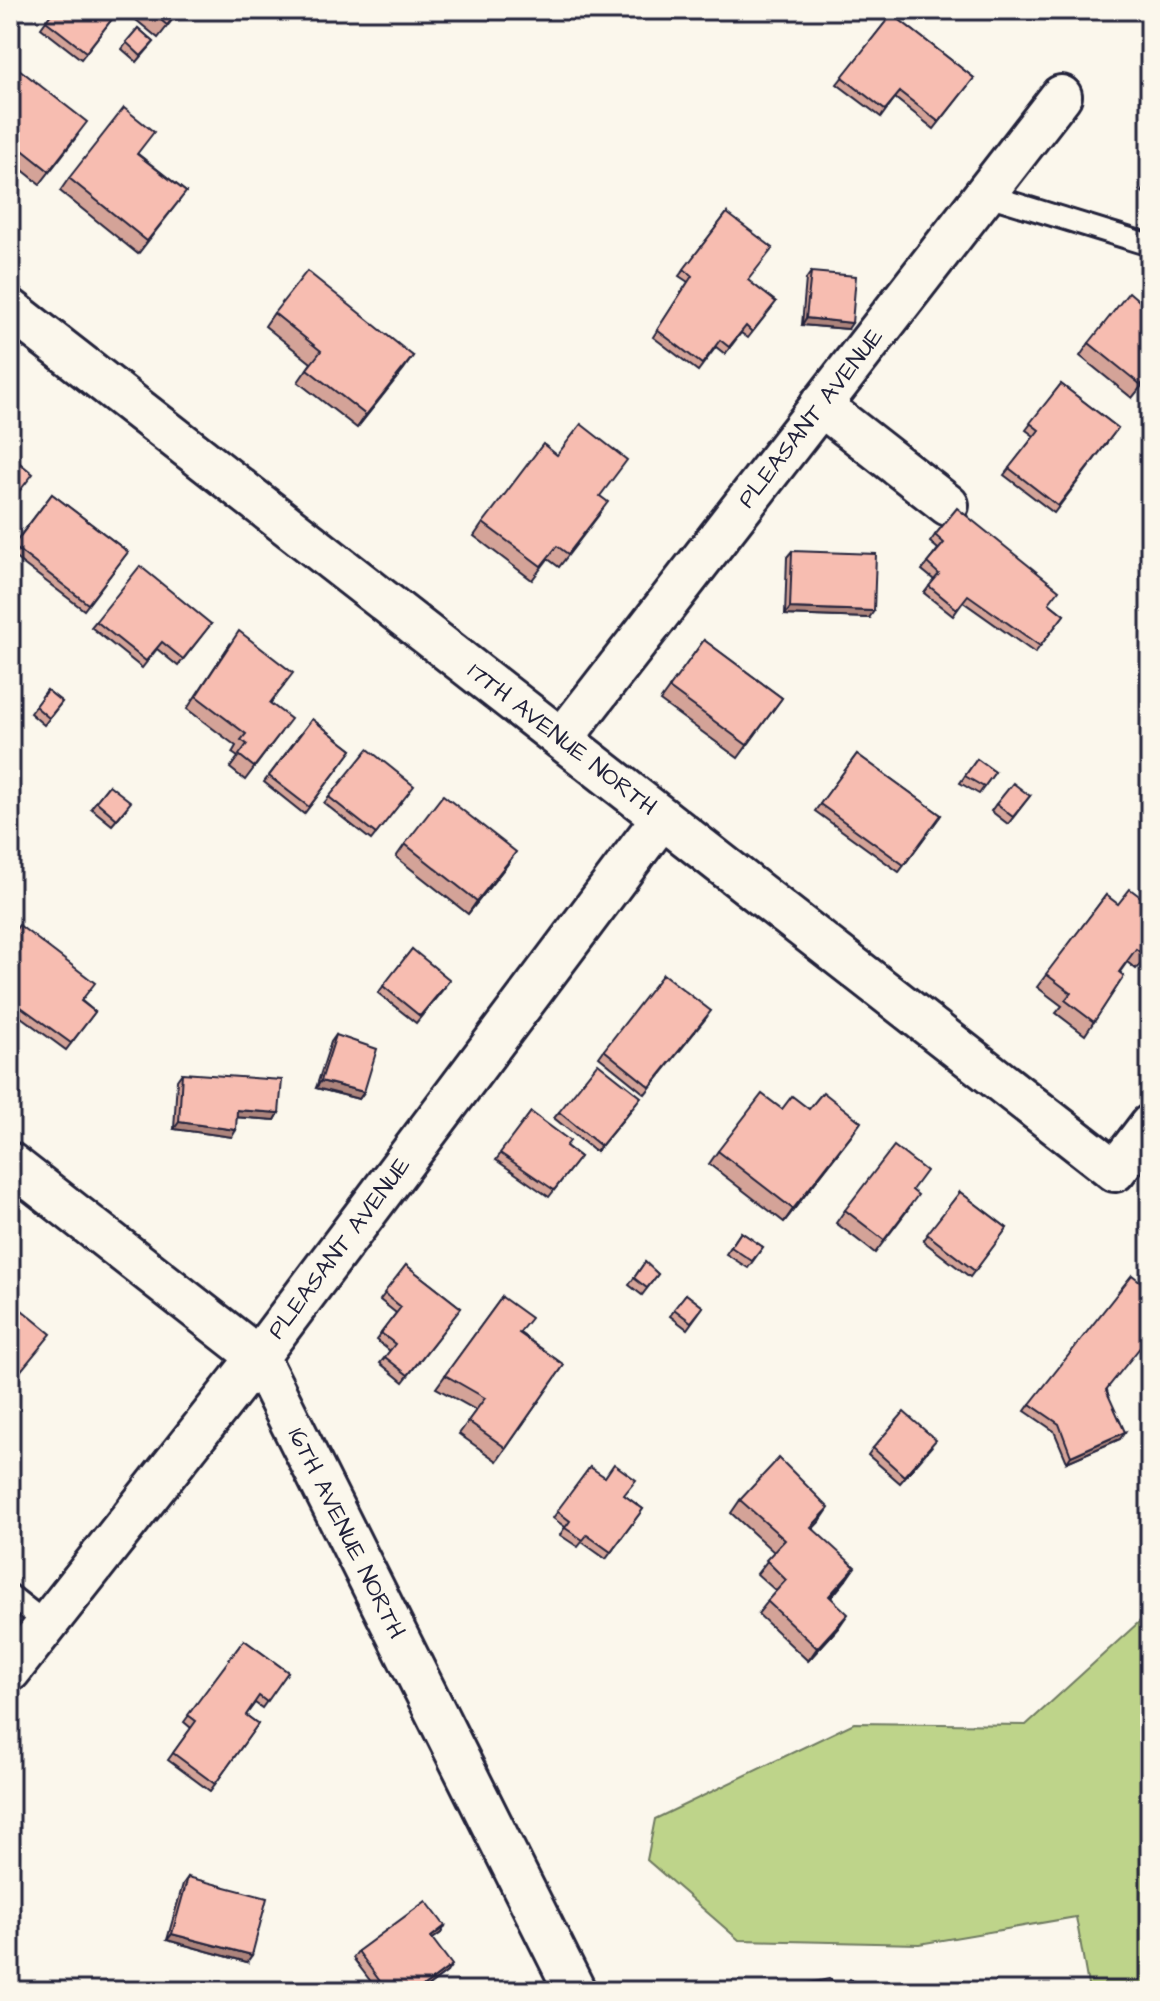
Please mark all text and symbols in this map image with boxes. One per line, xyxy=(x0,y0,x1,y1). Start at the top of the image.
street label: PLEASANT AVENUE xyxy=(730,321,892,515)
street label: 17TH AVENUE NORTH xyxy=(460,655,664,824)
street label: PLEASANT AVENUE xyxy=(260,1150,419,1346)
street label: 16TH AVENUE NORTH xyxy=(279,1422,413,1645)

